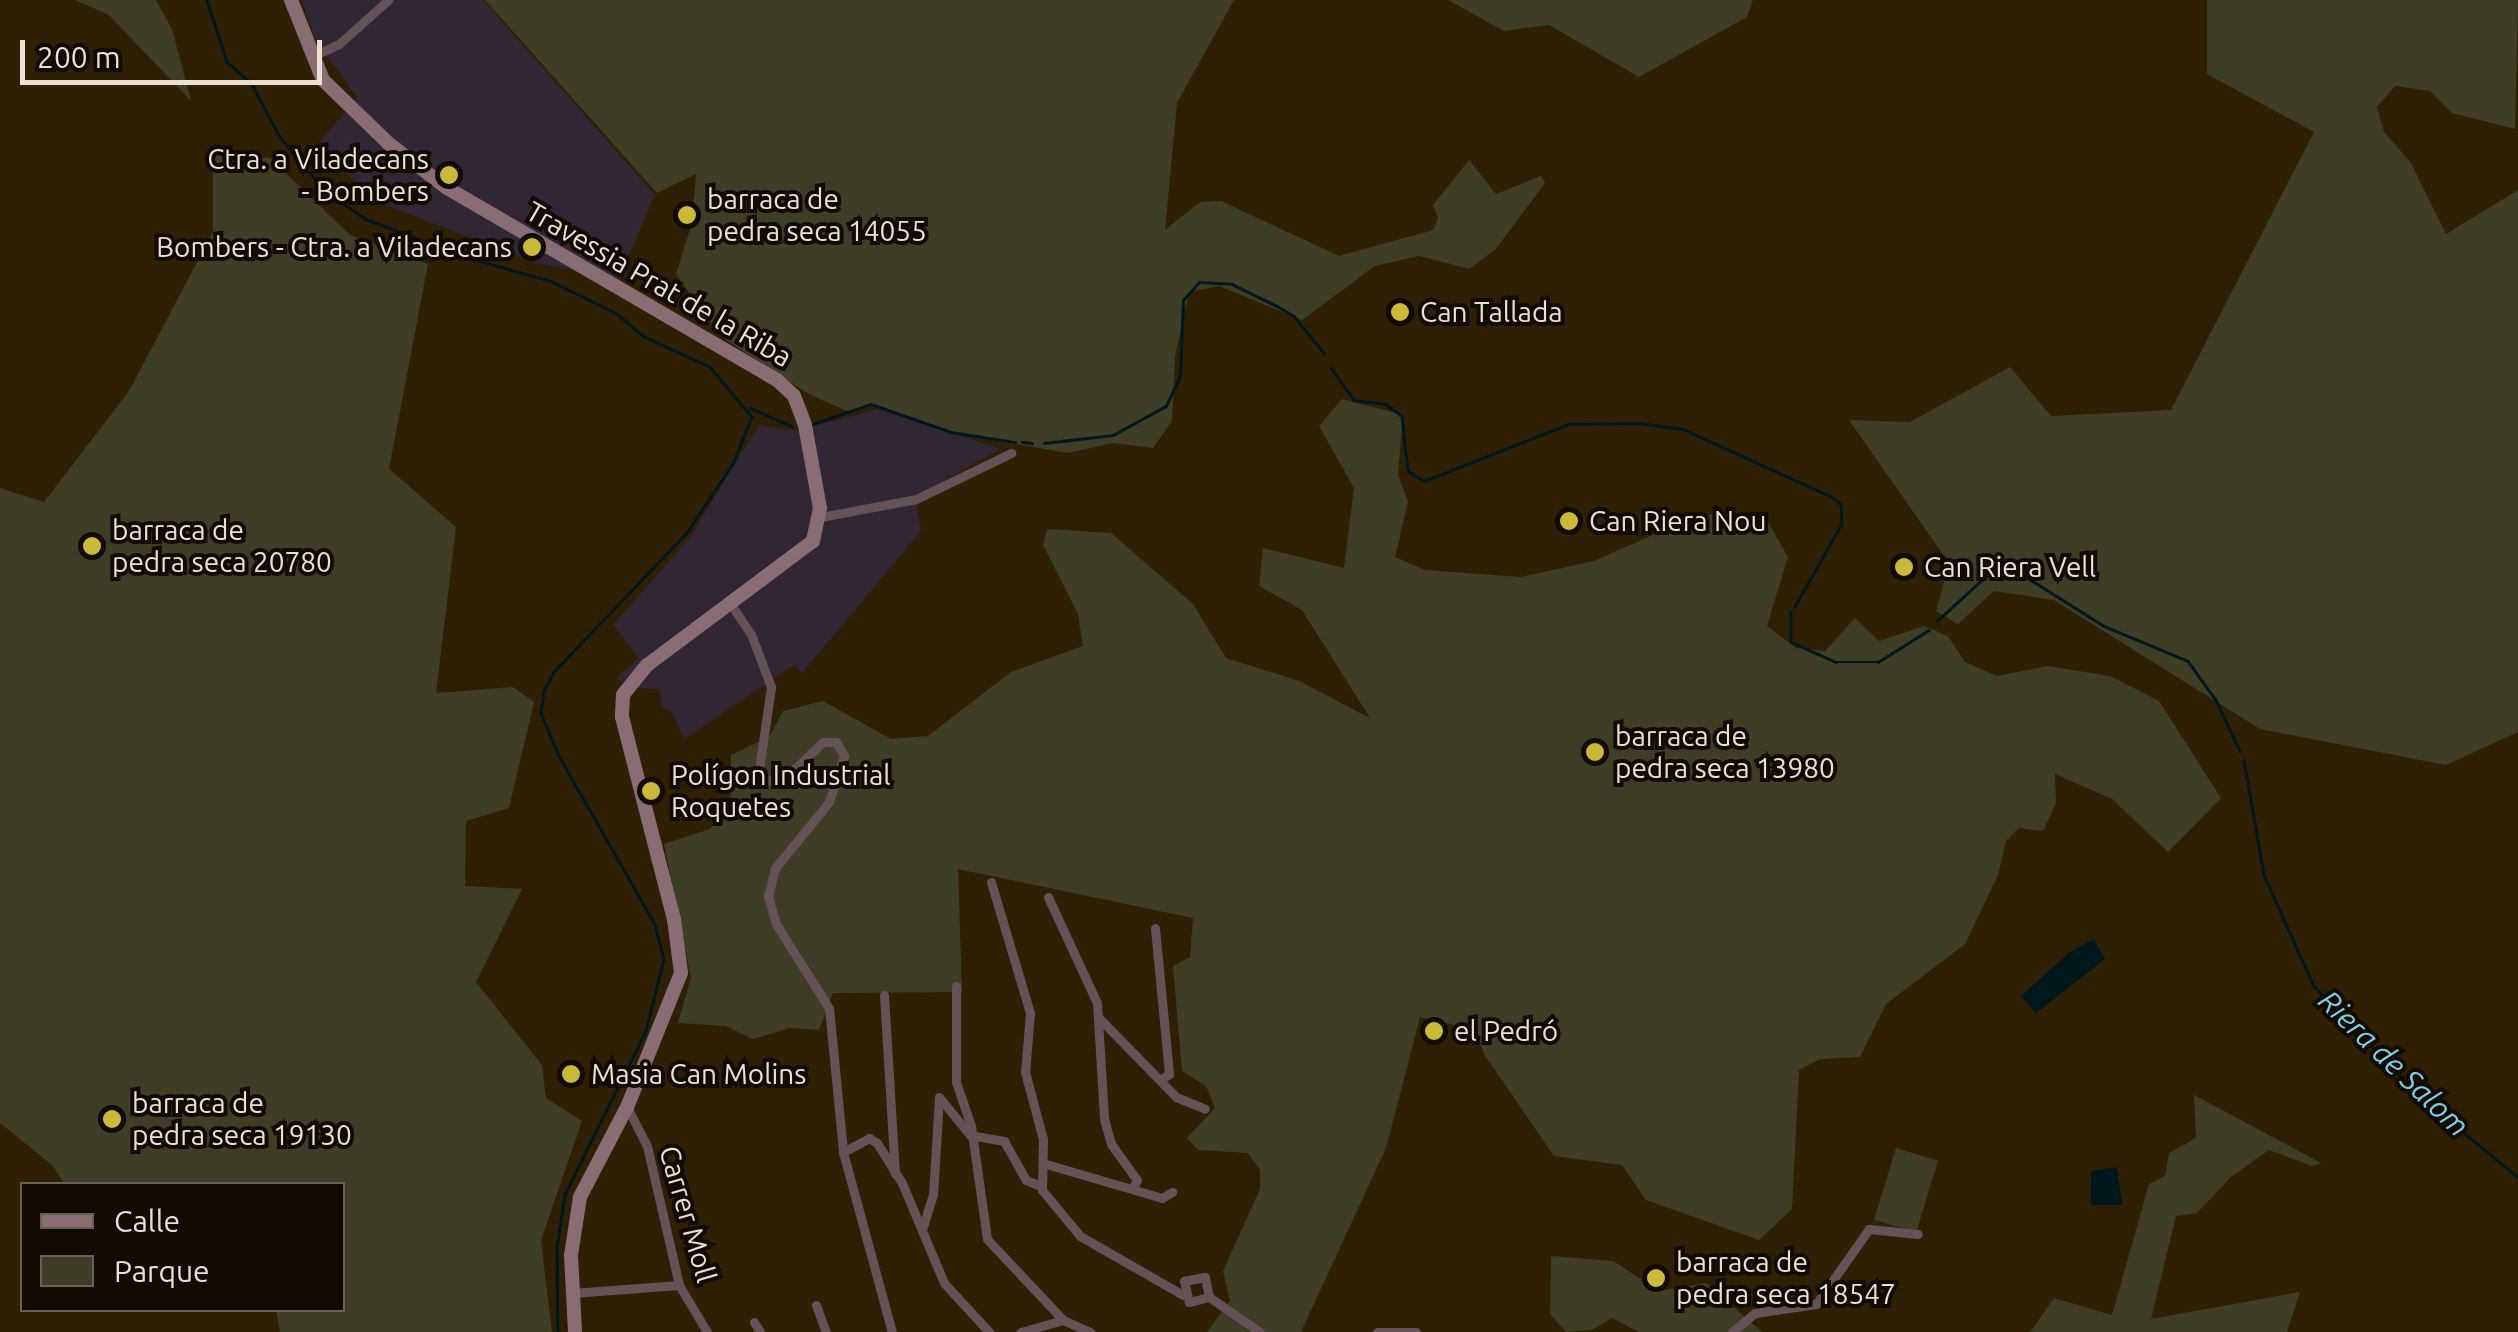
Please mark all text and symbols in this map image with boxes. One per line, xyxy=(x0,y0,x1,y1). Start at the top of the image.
scale bar xyxy=(25,20,328,82)
text: 200 m xyxy=(37,40,121,74)
place label: Ctra. a Viladecans - Bombers xyxy=(207,142,429,208)
marker: Ctra. a Viladecans - Bombers xyxy=(438,164,460,186)
place label: barraca de pedra seca 14055 xyxy=(707,182,927,248)
street label: Travessia Prat de la Riba xyxy=(520,194,798,374)
marker: barraca de pedra seca 14055 xyxy=(676,204,698,226)
place label: Bombers - Ctra. a Viladecans xyxy=(156,230,512,264)
marker: Bombers - Ctra. a Viladecans xyxy=(521,236,543,258)
place label: Can Tallada xyxy=(1420,295,1563,329)
marker: Can Tallada xyxy=(1389,301,1411,323)
place label: Can Riera Nou xyxy=(1589,504,1766,538)
marker: Can Riera Nou xyxy=(1558,510,1580,532)
place label: barraca de pedra seca 20780 xyxy=(112,513,332,579)
marker: barraca de pedra seca 20780 xyxy=(81,535,103,557)
place label: Can Riera Vell xyxy=(1924,550,2096,584)
marker: Can Riera Vell xyxy=(1893,556,1915,578)
place label: barraca de pedra seca 13980 xyxy=(1615,719,1835,785)
marker: barraca de pedra seca 13980 xyxy=(1584,741,1606,763)
place label: Polígon Industrial Roquetes xyxy=(671,758,891,824)
marker: Polígon Industrial Roquetes xyxy=(640,780,662,802)
water label: Riera de Salom xyxy=(2311,982,2477,1144)
place label: el Pedró xyxy=(1454,1014,1558,1048)
marker: el Pedró xyxy=(1423,1020,1445,1042)
place label: Masia Can Molins xyxy=(591,1057,806,1091)
marker: Masia Can Molins xyxy=(560,1063,582,1085)
place label: barraca de pedra seca 19130 xyxy=(132,1086,352,1152)
marker: barraca de pedra seca 19130 xyxy=(101,1108,123,1130)
street label: Carrer Moll xyxy=(652,1142,724,1286)
legend xyxy=(20,1182,345,1312)
text: Calle xyxy=(114,1204,180,1238)
place label: barraca de pedra seca 18547 xyxy=(1676,1245,1896,1311)
text: Parque xyxy=(114,1254,210,1288)
marker: barraca de pedra seca 18547 xyxy=(1645,1267,1667,1289)

